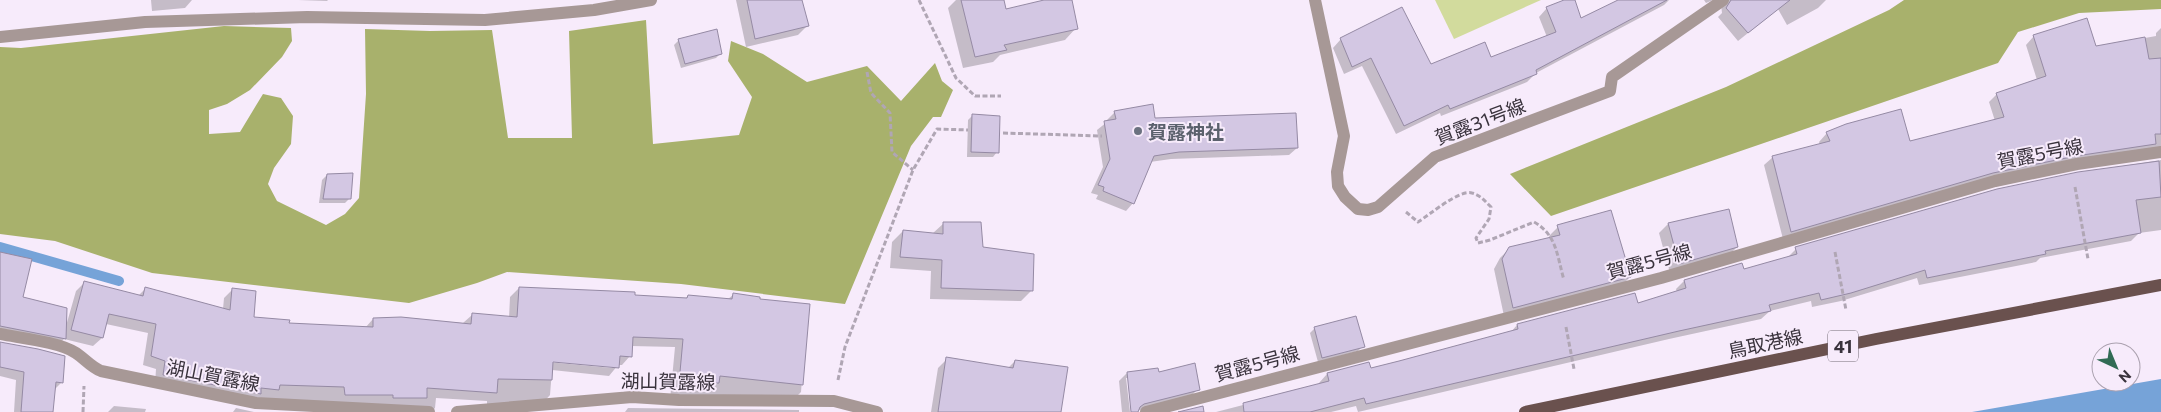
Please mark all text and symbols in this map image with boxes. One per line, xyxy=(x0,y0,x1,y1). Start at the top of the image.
street label: 賀露31号線 xyxy=(1432,93,1528,149)
place label: 賀露神社 xyxy=(1148,120,1224,143)
marker: 賀露神社 xyxy=(1132,125,1144,137)
street label: 賀露5号線 xyxy=(1995,133,2085,173)
street label: 賀露5号線 xyxy=(1604,239,1694,283)
street label: 鳥取港線 xyxy=(1725,324,1805,362)
road number: 41 xyxy=(1828,331,1858,362)
street label: 賀露5号線 xyxy=(1212,341,1302,385)
north arrow xyxy=(2091,342,2141,392)
street label: 湖山賀露線 xyxy=(164,355,262,395)
text: N xyxy=(2116,367,2135,386)
street label: 湖山賀露線 xyxy=(620,369,716,393)

